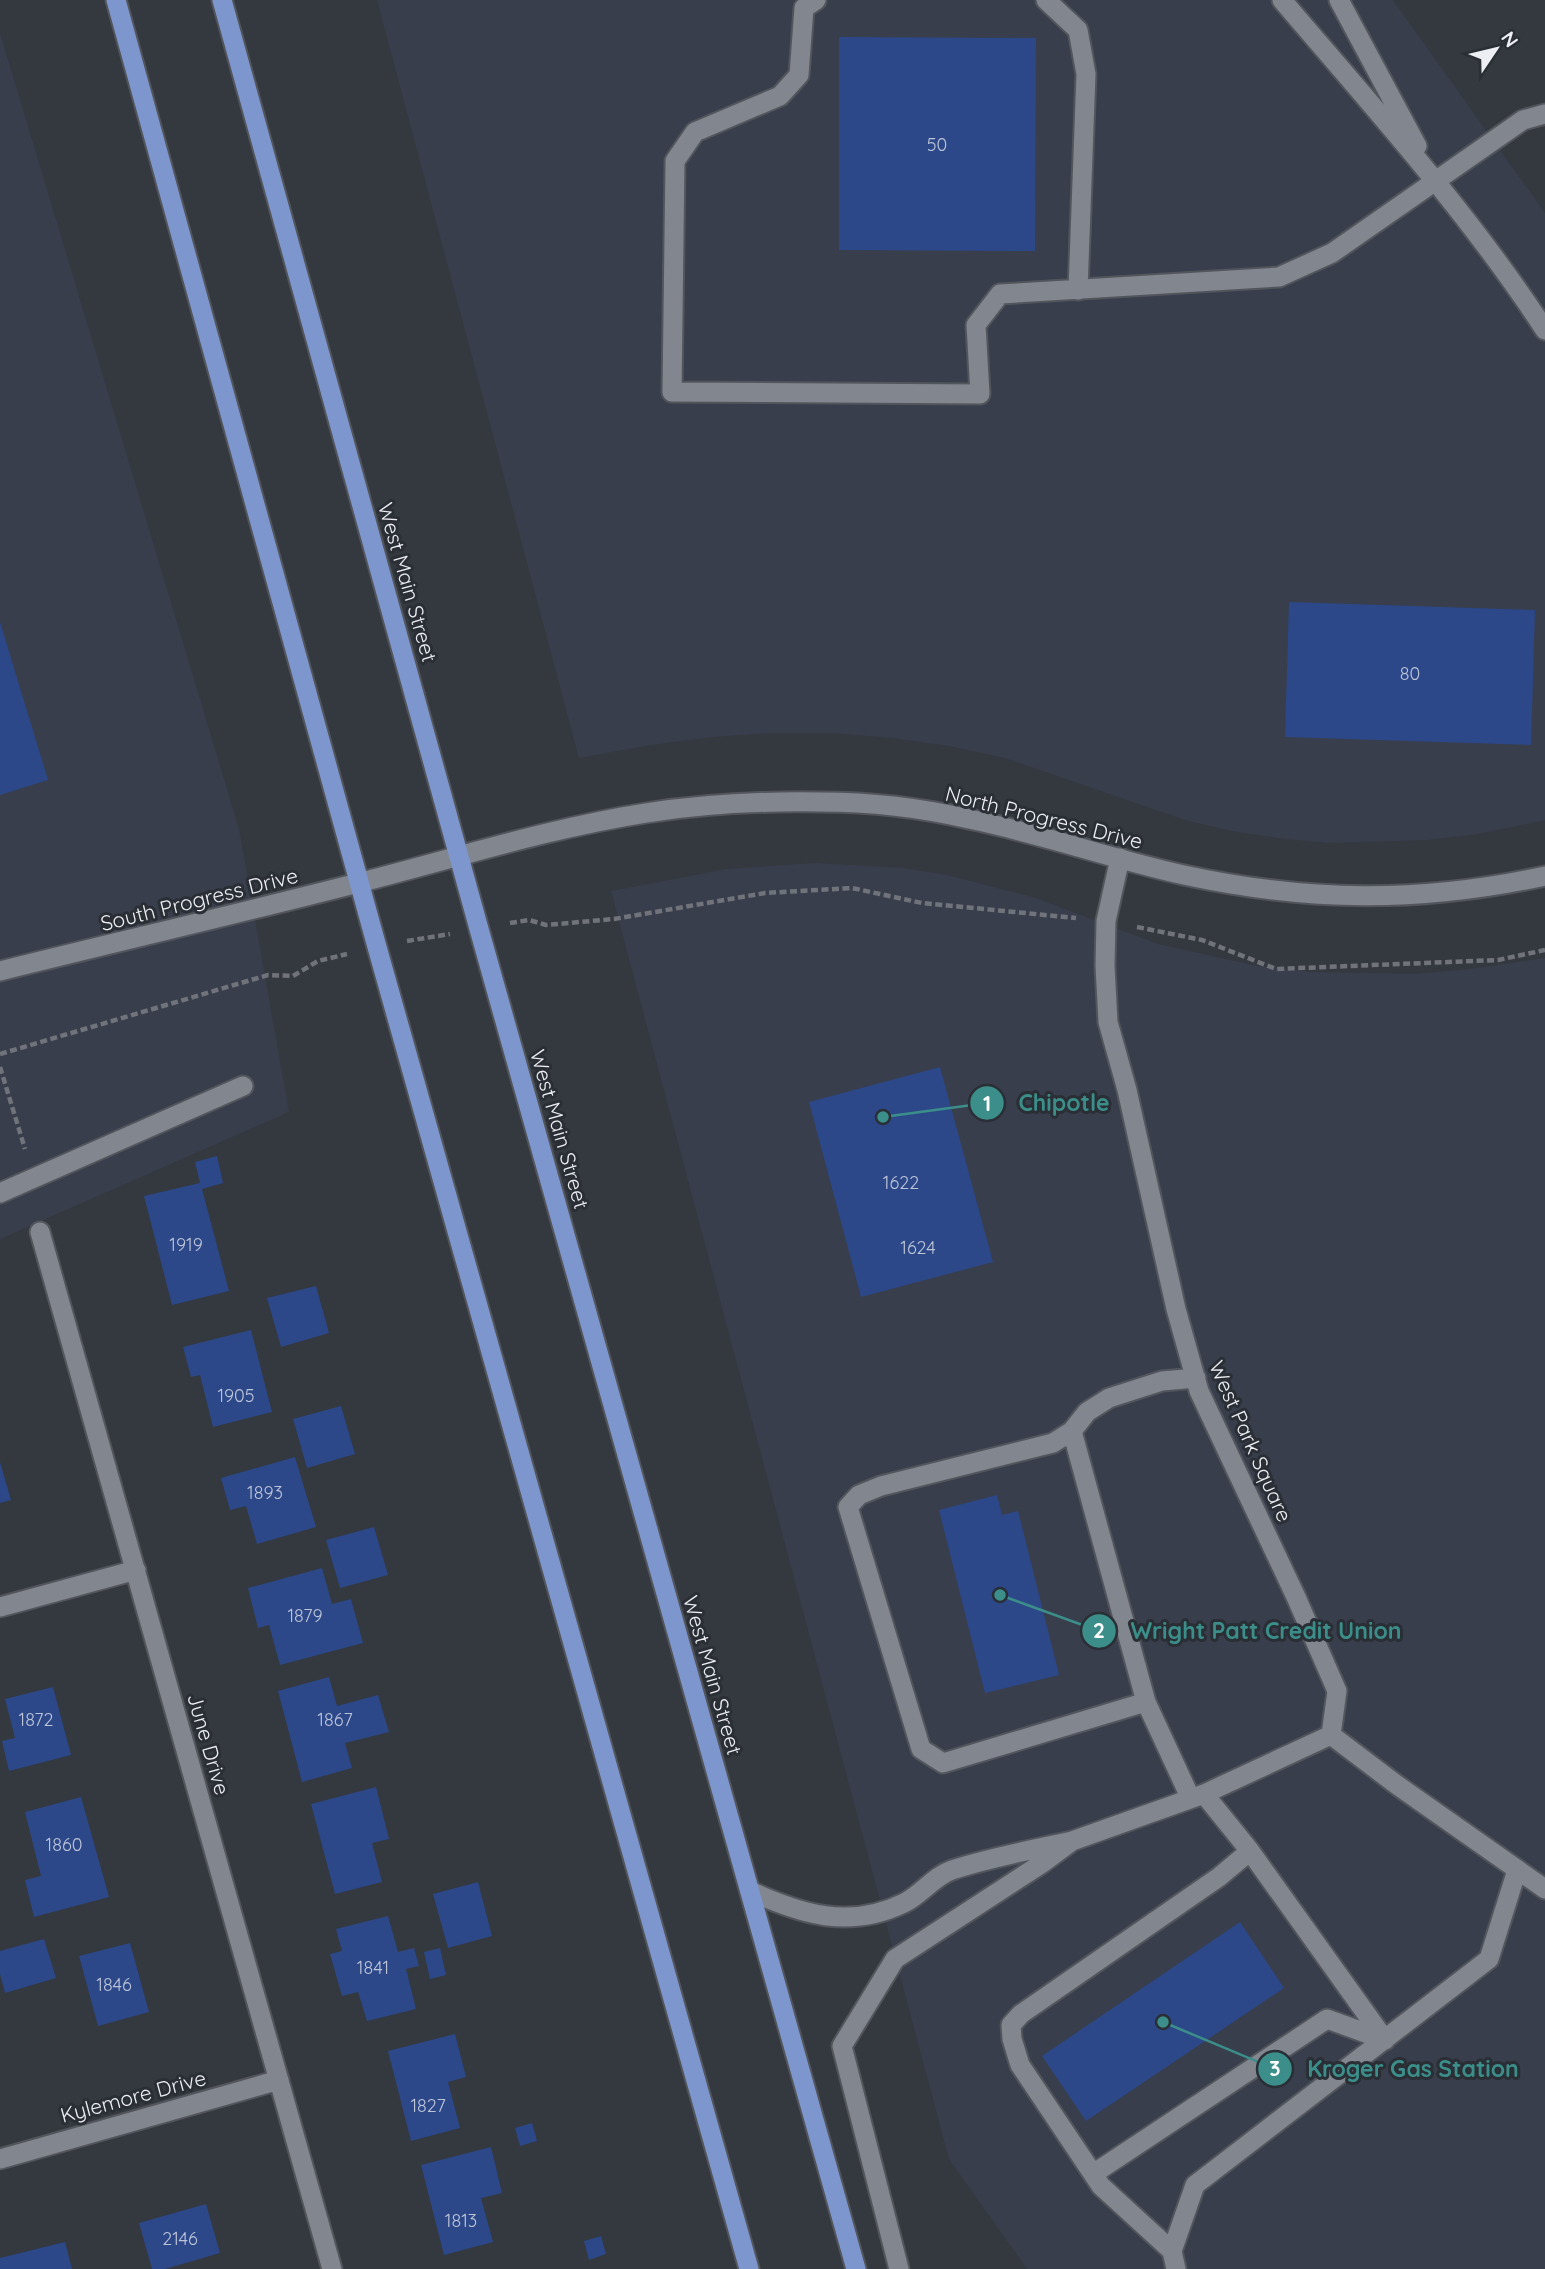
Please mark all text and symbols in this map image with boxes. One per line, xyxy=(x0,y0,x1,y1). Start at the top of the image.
north arrow xyxy=(1461,14,1531,84)
text: N xyxy=(1496,27,1524,52)
house number: 50 xyxy=(927,133,947,156)
street label: West Main Street xyxy=(373,499,443,665)
house number: 80 xyxy=(1400,662,1420,685)
street label: North Progress Drive xyxy=(943,780,1145,854)
street label: South Progress Drive xyxy=(98,862,300,936)
street label: West Main Street xyxy=(525,1046,595,1212)
callout: Chipotle xyxy=(969,1081,1123,1125)
text: Chipotle xyxy=(1018,1088,1110,1117)
text: 1 xyxy=(983,1090,991,1116)
house number: 1622 xyxy=(883,1171,919,1194)
house number: 1919 xyxy=(169,1233,203,1256)
house number: 1624 xyxy=(900,1236,936,1259)
street label: West Park Square xyxy=(1204,1356,1298,1526)
house number: 1905 xyxy=(217,1384,255,1407)
house number: 1893 xyxy=(247,1481,283,1504)
street label: West Main Street xyxy=(678,1592,748,1758)
house number: 1879 xyxy=(287,1604,323,1627)
callout: Wright Patt Credit Union xyxy=(1081,1609,1415,1653)
text: Wright Patt Credit Union xyxy=(1130,1616,1402,1645)
text: 2 xyxy=(1093,1617,1105,1643)
street label: June Drive xyxy=(182,1690,236,1798)
house number: 1872 xyxy=(18,1708,54,1731)
house number: 1867 xyxy=(317,1708,353,1731)
house number: 1860 xyxy=(46,1833,82,1856)
house number: 1841 xyxy=(357,1956,389,1979)
house number: 1846 xyxy=(96,1973,132,1996)
callout: Kroger Gas Station xyxy=(1258,2047,1532,2091)
text: Kroger Gas Station xyxy=(1307,2054,1519,2083)
text: 3 xyxy=(1269,2055,1281,2081)
street label: Kylemore Drive xyxy=(57,2064,209,2128)
house number: 1827 xyxy=(410,2094,446,2117)
house number: 1813 xyxy=(445,2209,477,2232)
house number: 2146 xyxy=(162,2227,198,2250)

